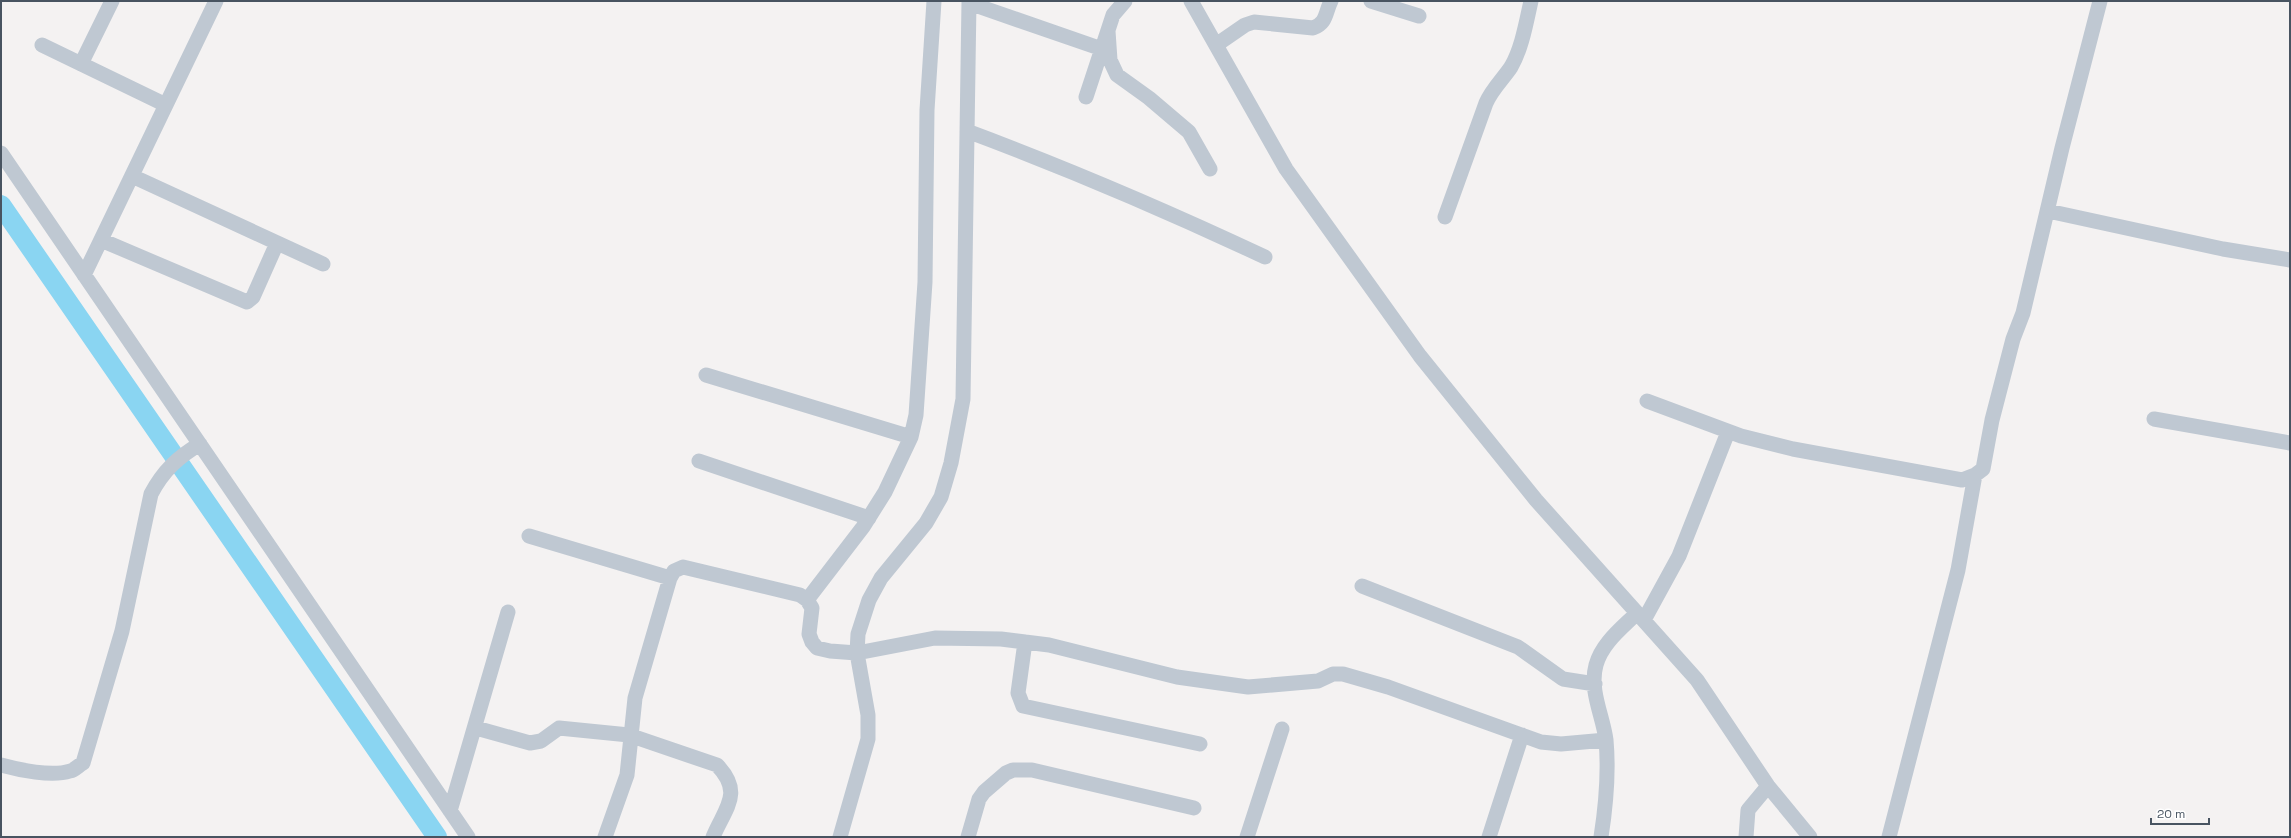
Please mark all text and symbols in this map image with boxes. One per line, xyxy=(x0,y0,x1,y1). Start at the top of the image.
scale bar xyxy=(2151,800,2209,826)
text: 20 m xyxy=(2157,806,2185,822)

